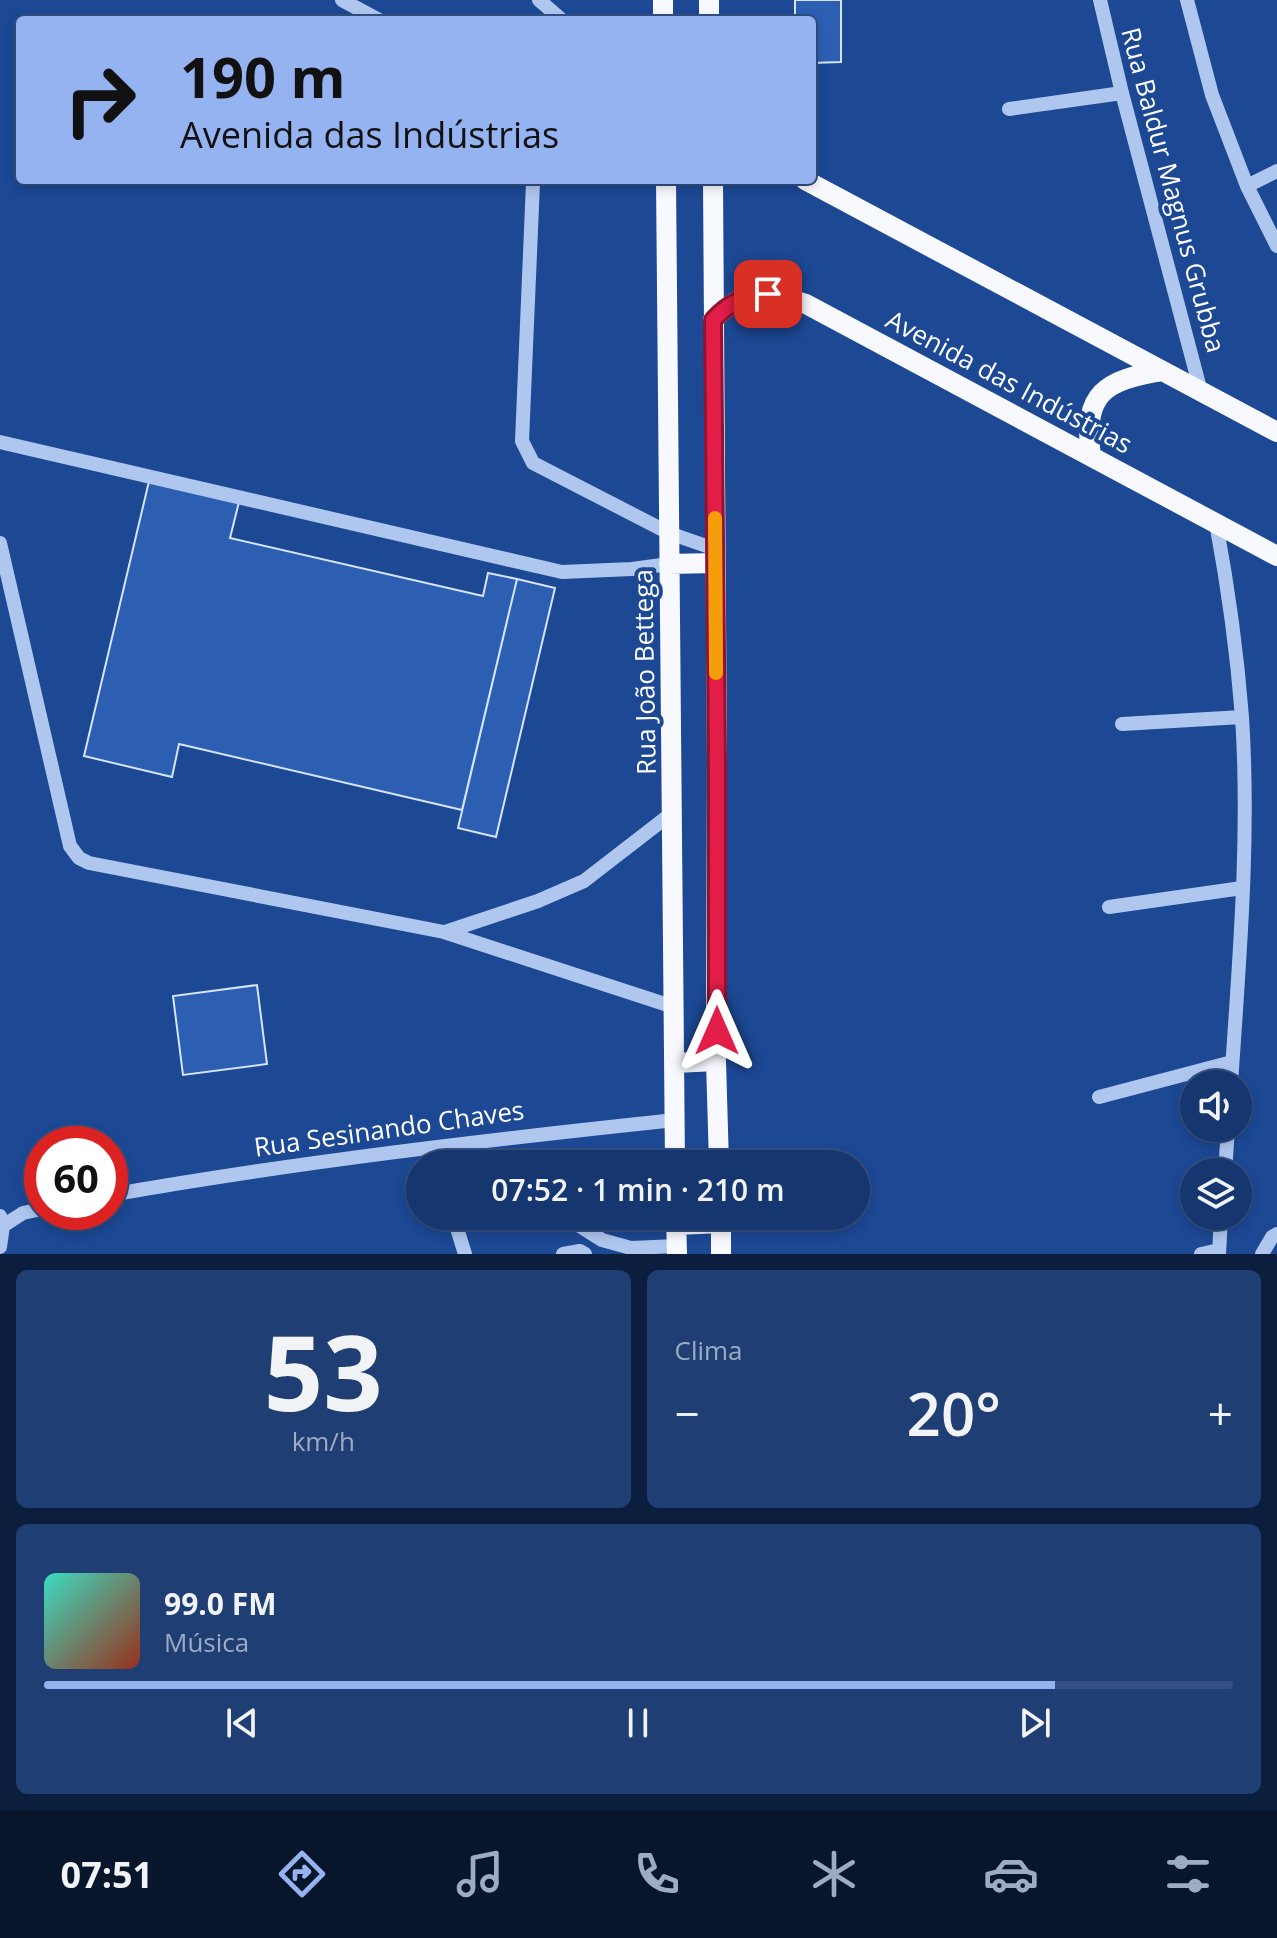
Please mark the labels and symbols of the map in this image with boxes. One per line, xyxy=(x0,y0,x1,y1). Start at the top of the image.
street label: Rua Baldur Magnus Grubba xyxy=(1113,23,1235,356)
pin xyxy=(734,260,802,328)
street label: Avenida das Indústrias xyxy=(880,301,1139,461)
street label: Rua João Bettega xyxy=(624,569,664,775)
position arrow xyxy=(675,989,759,1073)
street label: Rua Sesinando Chaves xyxy=(251,1091,526,1165)
speed limit sign: 60 xyxy=(24,1126,128,1230)

